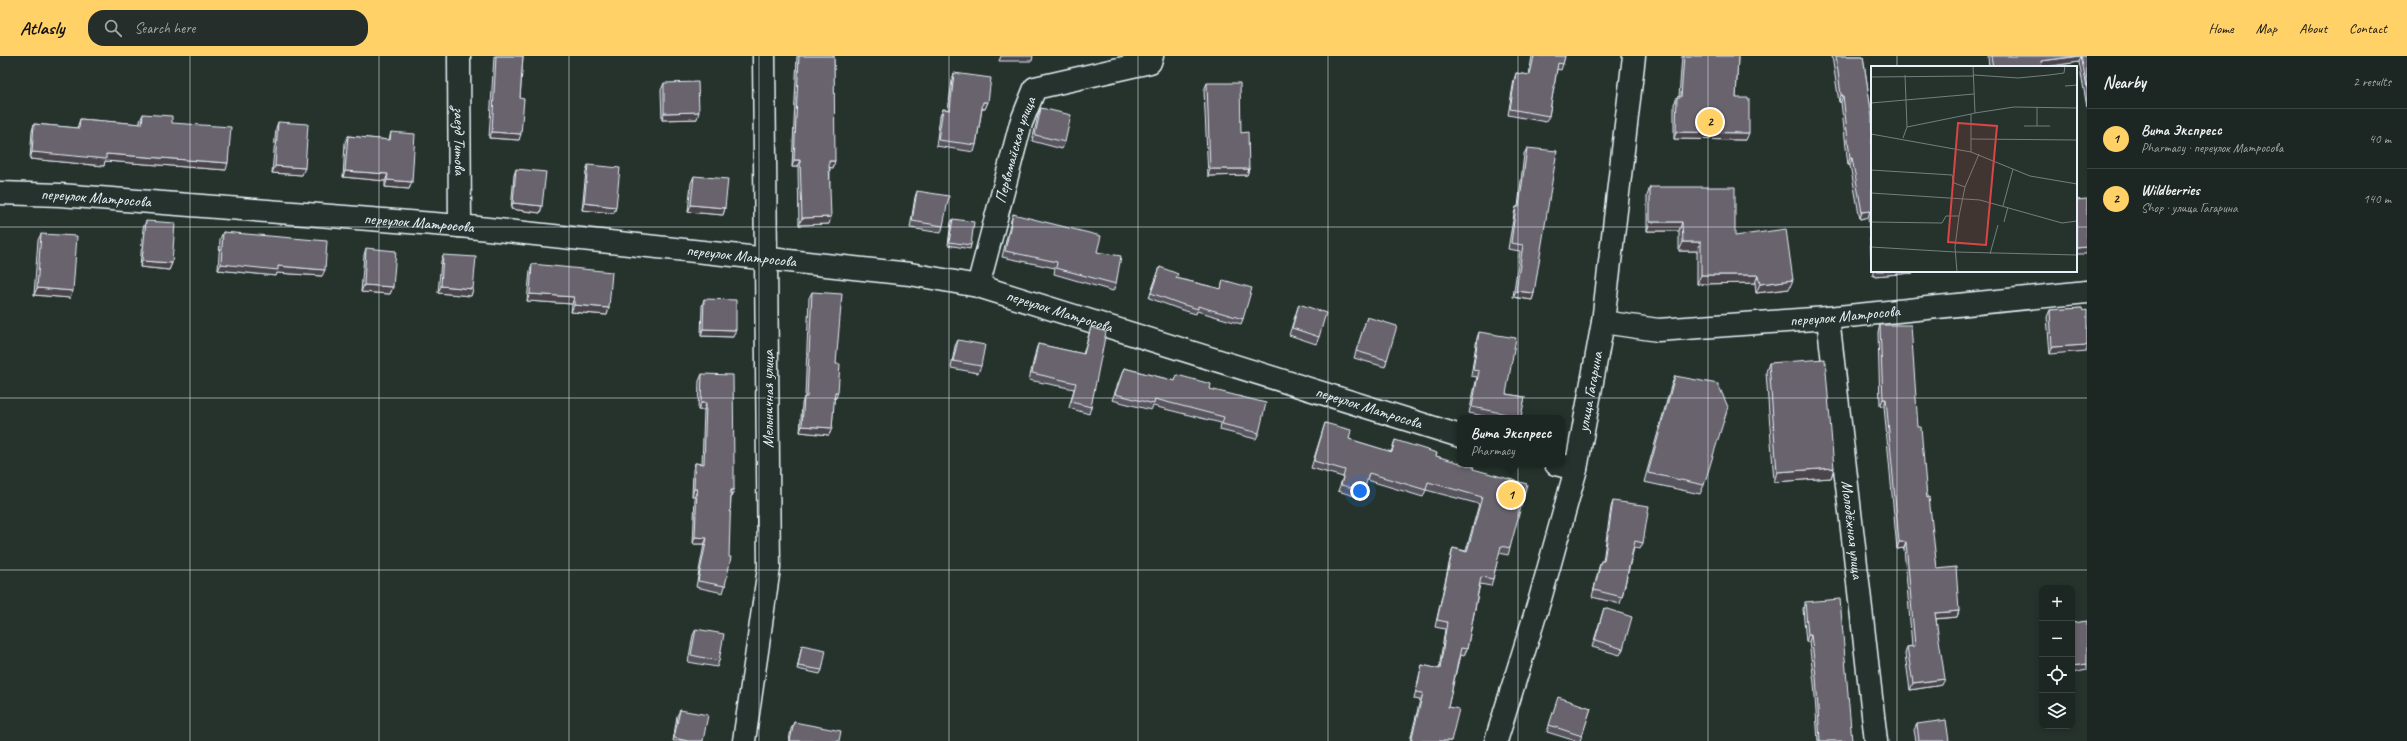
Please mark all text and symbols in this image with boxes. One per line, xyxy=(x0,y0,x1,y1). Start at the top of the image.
search box xyxy=(88,10,368,46)
text: Atlasly xyxy=(20,16,64,40)
icon: search xyxy=(102,17,124,39)
text: Search here xyxy=(134,19,195,38)
text: Home xyxy=(2208,20,2234,37)
text: Map xyxy=(2256,20,2277,37)
text: About xyxy=(2299,20,2327,37)
text: Contact xyxy=(2349,20,2387,37)
inset map xyxy=(1871,66,2077,272)
text: Nearby xyxy=(2103,72,2146,93)
text: 2 results xyxy=(2353,74,2391,90)
street label: Первомайская улица xyxy=(990,92,1041,205)
street label: заезд Титова xyxy=(449,105,470,177)
pin: 2 xyxy=(1697,107,1723,137)
text: Вита Экспресс xyxy=(2141,121,2222,140)
text: 1 xyxy=(2113,131,2119,147)
text: 40 m xyxy=(2369,131,2391,147)
text: Pharmacy · переулок Матросова xyxy=(2141,140,2283,156)
text: Wildberries xyxy=(2141,181,2200,200)
street label: переулок Матросова xyxy=(41,184,153,212)
text: 2 xyxy=(2113,191,2119,207)
text: 140 m xyxy=(2363,191,2391,207)
text: Shop · улица Гагарина xyxy=(2141,200,2238,216)
street label: переулок Матросова xyxy=(363,209,476,238)
street label: переулок Матросова xyxy=(685,240,799,272)
street label: переулок Матросова xyxy=(1004,285,1116,338)
street label: переулок Матросова xyxy=(1789,301,1902,331)
street label: Мельничная улица xyxy=(758,349,778,448)
street label: улица Гагарина xyxy=(1573,349,1608,435)
street label: переулок Матросова xyxy=(1313,382,1426,434)
popup xyxy=(1457,415,1565,467)
text: Вита Экспресс xyxy=(1471,424,1551,443)
text: Pharmacy xyxy=(1471,443,1515,459)
street label: Молодёжная улица xyxy=(1837,479,1868,581)
pin: 1 xyxy=(1498,480,1524,510)
your location xyxy=(1350,481,1370,501)
map controls xyxy=(2039,585,2075,729)
button: + xyxy=(2039,585,2075,621)
button: − xyxy=(2039,621,2075,657)
button: locate xyxy=(2039,657,2075,693)
button: layers xyxy=(2039,693,2075,729)

